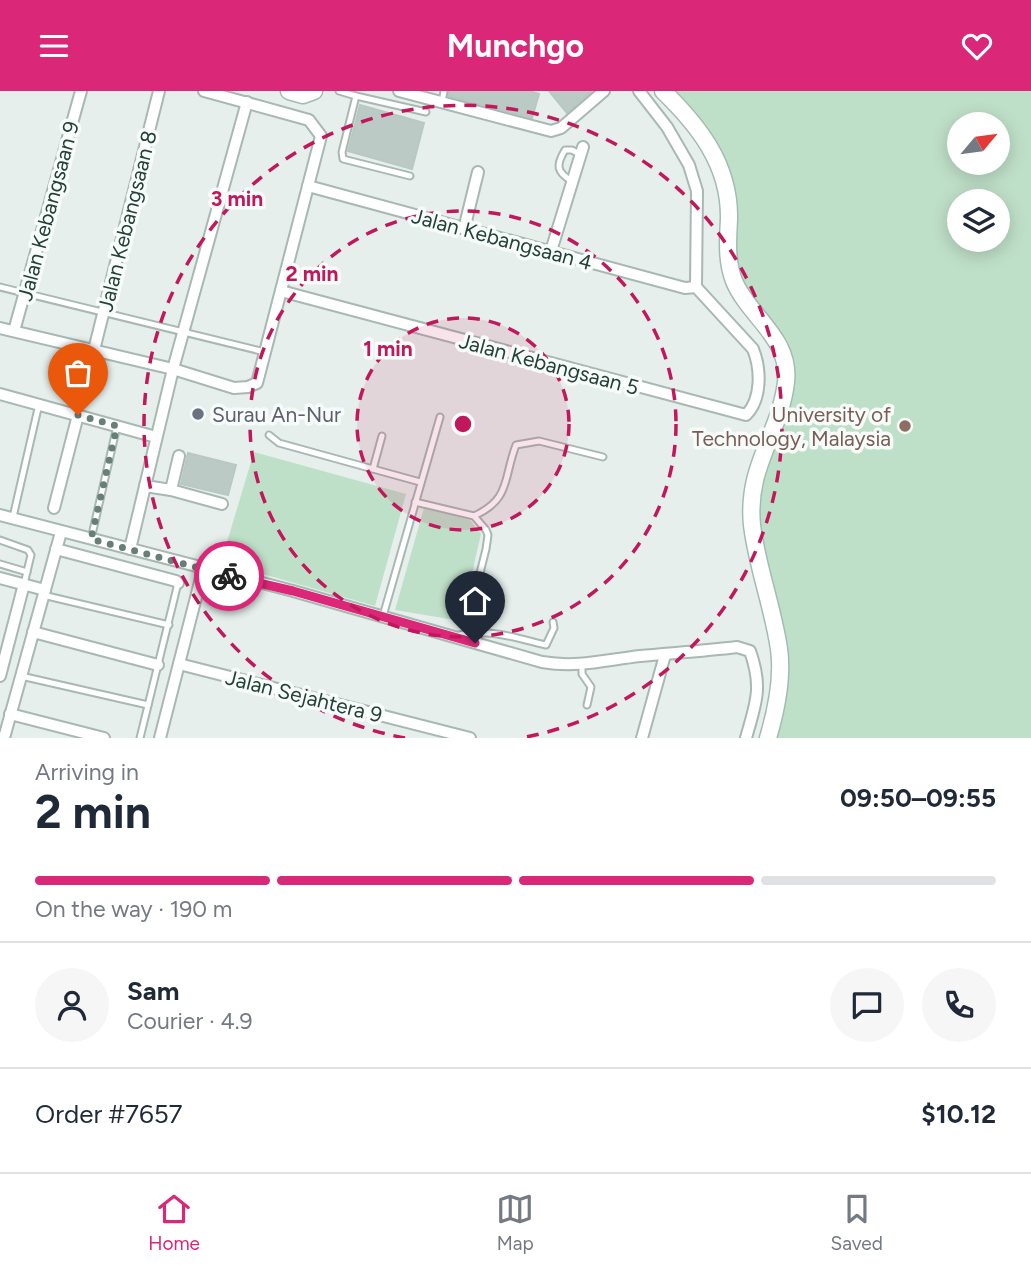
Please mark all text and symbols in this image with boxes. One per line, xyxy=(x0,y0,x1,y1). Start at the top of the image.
icon: menu xyxy=(35,27,73,65)
text: Munchgo xyxy=(447,27,584,65)
icon: heart xyxy=(958,27,996,65)
north arrow xyxy=(947,112,1010,175)
map controls xyxy=(947,112,1010,252)
street label: Jalan Kebangsaan 9 xyxy=(12,118,84,304)
street label: Jalan Kebangsaan 8 xyxy=(92,128,162,314)
text: 3 min xyxy=(211,186,263,211)
button: layers xyxy=(947,189,1010,252)
street label: Jalan Kebangsaan 4 xyxy=(409,203,595,275)
text: 2 min xyxy=(286,261,338,286)
street label: Jalan Kebangsaan 5 xyxy=(456,328,642,400)
text: 1 min xyxy=(363,336,413,361)
pin xyxy=(48,343,108,415)
icon: bag xyxy=(59,354,97,392)
place label: Surau An-Nur xyxy=(212,402,341,427)
place label: University of Technology, Malaysia xyxy=(692,402,891,451)
marker: Surau An-Nur xyxy=(190,406,206,422)
centre of rings xyxy=(451,412,475,436)
marker: University of Technology, Malaysia xyxy=(897,418,913,434)
courier xyxy=(194,541,264,611)
icon: bike xyxy=(210,557,248,595)
pin xyxy=(445,571,505,643)
icon: home xyxy=(456,582,494,620)
street label: Jalan Sejahtera 9 xyxy=(223,664,385,728)
text: Arriving in xyxy=(35,758,139,786)
text: 09:50–09:55 xyxy=(840,782,996,814)
text: 2 min xyxy=(35,784,151,840)
text: On the way · 190 m xyxy=(35,895,232,923)
button: person xyxy=(35,968,109,1042)
button: chat xyxy=(830,968,904,1042)
button: phone xyxy=(922,968,996,1042)
text: Sam xyxy=(127,975,179,1007)
text: Courier · 4.9 xyxy=(127,1007,253,1035)
text: Order #7657 xyxy=(35,1098,183,1130)
text: $10.12 xyxy=(921,1098,996,1130)
tab: Home xyxy=(148,1190,200,1255)
tab: Map xyxy=(496,1190,534,1255)
tab: Saved xyxy=(830,1190,883,1255)

